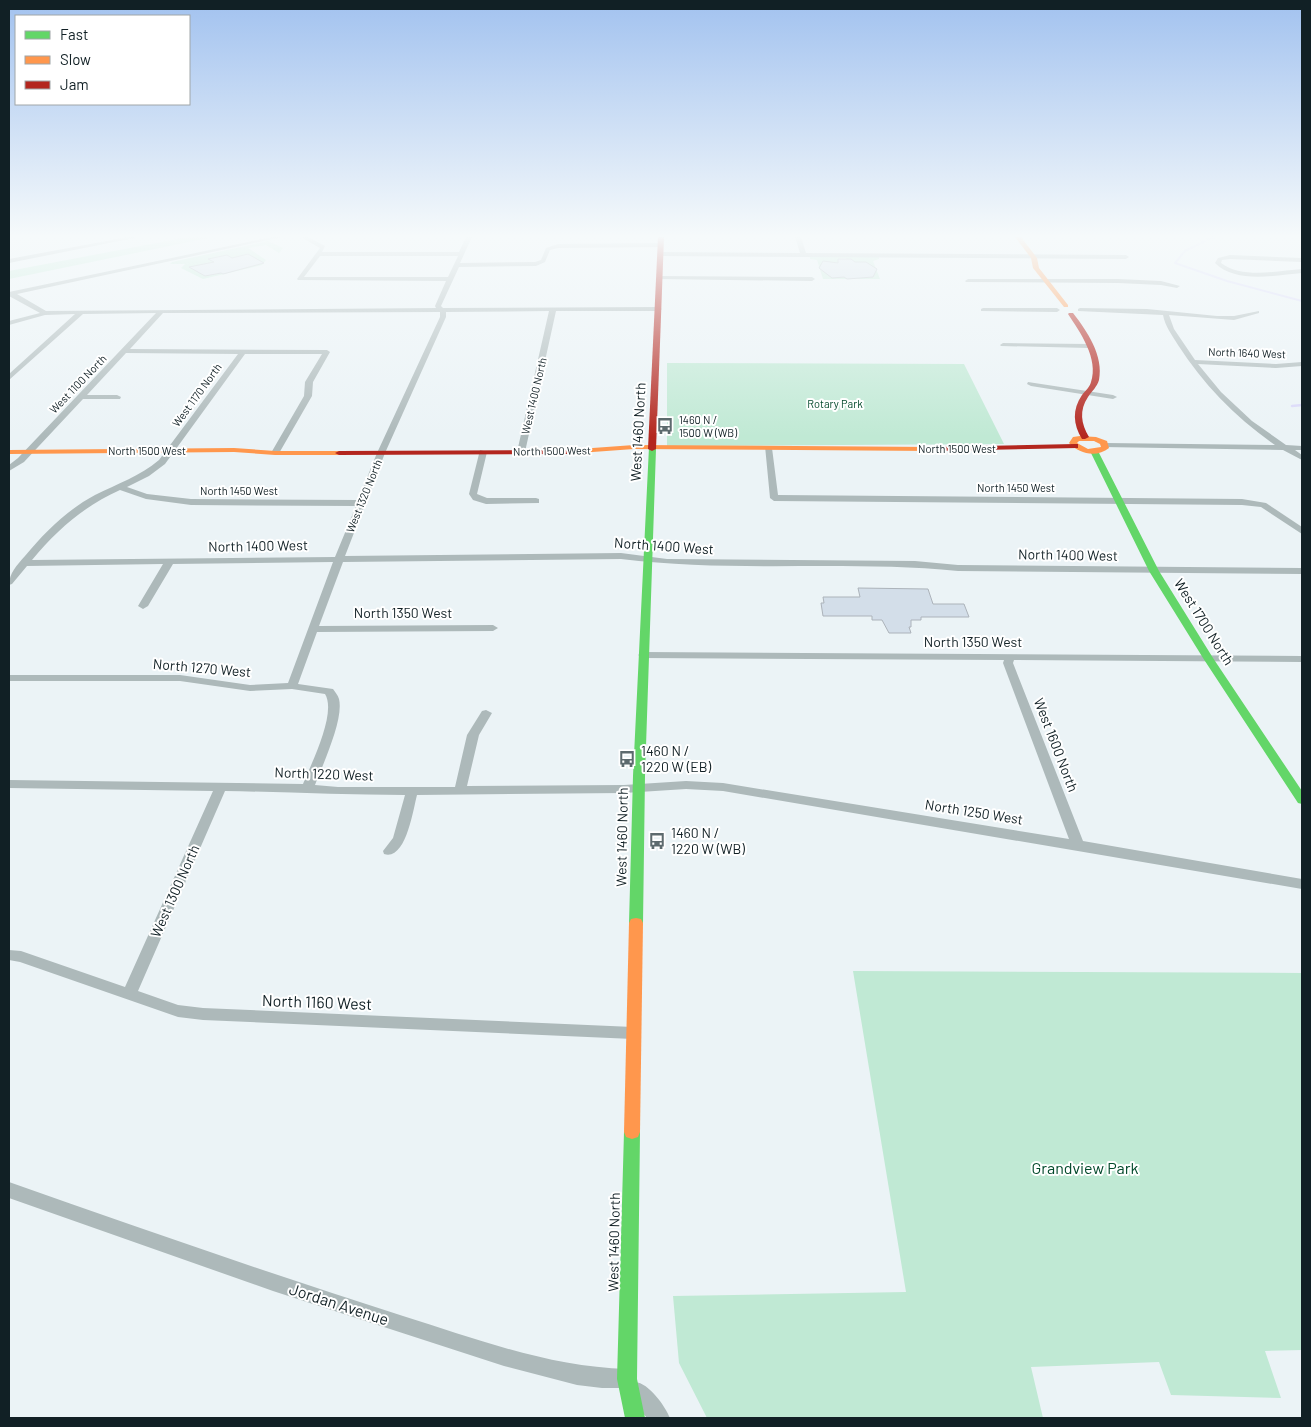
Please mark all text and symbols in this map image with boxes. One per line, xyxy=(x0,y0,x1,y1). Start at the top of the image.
legend xyxy=(15,15,190,105)
text: Fast xyxy=(60,25,88,43)
text: Slow xyxy=(60,50,91,68)
text: Jam xyxy=(60,75,89,93)
street label: North 1640 West xyxy=(1208,345,1286,360)
street label: West 1100 North xyxy=(46,352,109,416)
street label: West 1400 North xyxy=(518,356,549,436)
street label: West 1170 North xyxy=(169,360,224,429)
street label: West 1460 North xyxy=(626,382,649,482)
park label: Rotary Park xyxy=(807,397,863,410)
place label: 1460 N / 1500 W (WB) xyxy=(679,413,737,439)
bus stop icon: 1460 N / 1500 W (WB) xyxy=(655,416,675,436)
street label: North 1500 West xyxy=(918,442,996,455)
street label: North 1500 West xyxy=(513,443,591,458)
street label: North 1500 West xyxy=(108,444,186,457)
street label: West 1320 North xyxy=(343,457,384,534)
street label: North 1450 West xyxy=(977,481,1055,494)
street label: North 1450 West xyxy=(200,484,278,497)
street label: North 1400 West xyxy=(614,534,714,557)
street label: North 1400 West xyxy=(208,536,308,555)
street label: North 1400 West xyxy=(1018,545,1118,564)
street label: West 1700 North xyxy=(1171,575,1238,668)
street label: North 1350 West xyxy=(354,604,452,621)
street label: North 1350 West xyxy=(924,633,1022,650)
street label: North 1270 West xyxy=(152,655,252,680)
street label: West 1600 North xyxy=(1031,695,1082,794)
place label: 1460 N / 1220 W (EB) xyxy=(641,742,712,775)
bus stop icon: 1460 N / 1220 W (EB) xyxy=(617,749,637,769)
street label: North 1220 West xyxy=(274,763,374,784)
street label: West 1460 North xyxy=(612,787,631,887)
street label: North 1250 West xyxy=(924,795,1024,828)
place label: 1460 N / 1220 W (WB) xyxy=(671,824,745,857)
bus stop icon: 1460 N / 1220 W (WB) xyxy=(647,831,667,851)
street label: West 1300 North xyxy=(147,842,203,940)
street label: North 1160 West xyxy=(262,990,372,1013)
park label: Grandview Park xyxy=(1031,1158,1139,1177)
street label: West 1460 North xyxy=(604,1192,623,1292)
street label: Jordan Avenue xyxy=(287,1279,391,1329)

